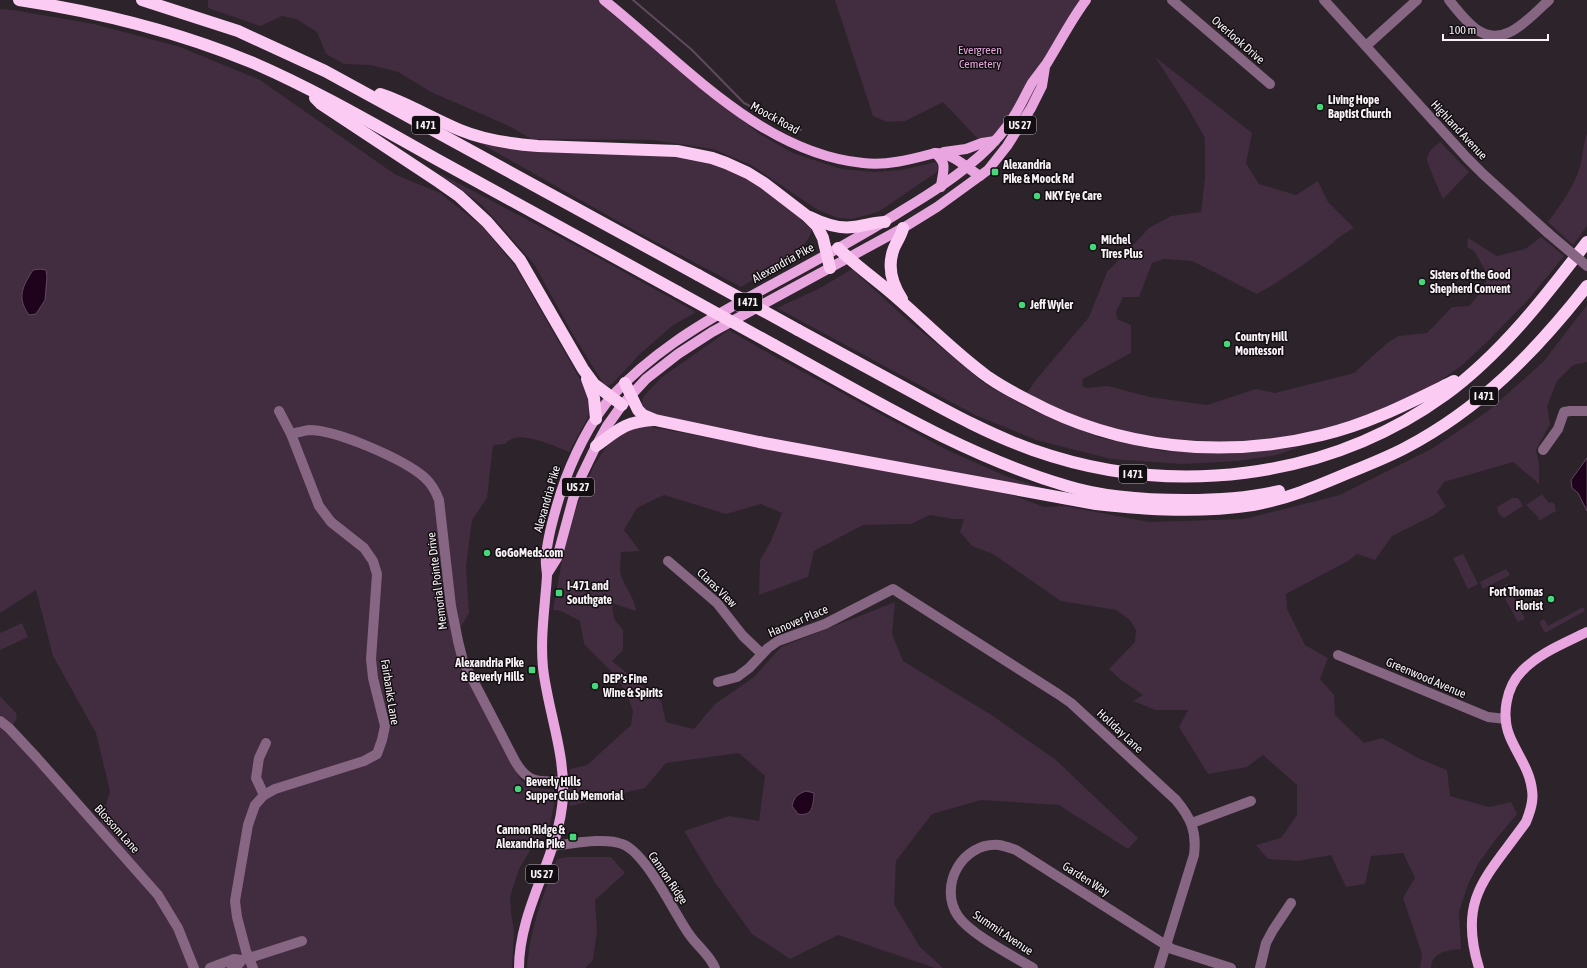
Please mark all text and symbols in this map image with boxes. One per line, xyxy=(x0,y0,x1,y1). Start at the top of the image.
street label: Overlook Drive xyxy=(1209,13,1267,67)
scale bar xyxy=(1443,16,1548,42)
text: 100 m xyxy=(1449,23,1476,37)
park label: Evergreen Cemetery xyxy=(958,43,1002,71)
place label: Living Hope Baptist Church xyxy=(1328,93,1392,121)
street label: Highland Avenue xyxy=(1428,97,1490,163)
street label: Moock Road xyxy=(748,99,802,137)
marker: Living Hope Baptist Church xyxy=(1315,102,1325,112)
road number: I 471 xyxy=(412,116,440,134)
road number: US 27 xyxy=(1004,116,1036,134)
place label: Alexandria Pike & Moock Rd xyxy=(1002,158,1074,186)
marker: Alexandria Pike & Moock Rd xyxy=(990,167,1000,177)
place label: NKY Eye Care xyxy=(1045,189,1102,203)
marker: NKY Eye Care xyxy=(1032,191,1042,201)
place label: Michel Tires Plus xyxy=(1101,233,1144,261)
street label: Alexandria Pike xyxy=(750,240,816,286)
marker: Michel Tires Plus xyxy=(1088,242,1098,252)
place label: Sisters of the Good Shepherd Convent xyxy=(1430,268,1511,296)
marker: Sisters of the Good Shepherd Convent xyxy=(1417,277,1427,287)
road number: I 471 xyxy=(734,293,762,311)
place label: Jeff Wyler xyxy=(1029,298,1074,312)
marker: Jeff Wyler xyxy=(1017,300,1027,310)
place label: Country Hill Montessori xyxy=(1235,330,1288,358)
marker: Country Hill Montessori xyxy=(1222,339,1232,349)
road number: I 471 xyxy=(1470,387,1498,405)
street label: Alexandria Pike xyxy=(531,464,563,534)
road number: I 471 xyxy=(1119,465,1147,483)
road number: US 27 xyxy=(562,478,594,496)
street label: Memorial Pointe Drive xyxy=(424,531,450,631)
place label: GoGoMeds.com xyxy=(495,546,564,560)
marker: GoGoMeds.com xyxy=(482,548,492,558)
street label: Claras View xyxy=(694,566,740,610)
place label: I-471 and Southgate xyxy=(567,579,613,607)
place label: Fort Thomas Florist xyxy=(1489,585,1544,613)
marker: I-471 and Southgate xyxy=(554,588,564,598)
marker: Fort Thomas Florist xyxy=(1546,594,1556,604)
street label: Hanover Place xyxy=(766,602,830,640)
street label: Greenwood Avenue xyxy=(1384,655,1468,701)
place label: Alexandria Pike & Beverly Hills xyxy=(454,656,525,684)
street label: Fairbanks Lane xyxy=(378,658,402,726)
marker: Alexandria Pike & Beverly Hills xyxy=(527,665,537,675)
place label: DEP's Fine Wine & Spirits xyxy=(602,672,664,700)
marker: DEP's Fine Wine & Spirits xyxy=(590,681,600,691)
street label: Holiday Lane xyxy=(1094,706,1146,756)
place label: Beverly Hills Supper Club Memorial xyxy=(526,775,624,803)
marker: Beverly Hills Supper Club Memorial xyxy=(513,784,523,794)
street label: Blossom Lane xyxy=(92,802,142,856)
place label: Cannon Ridge & Alexandria Pike xyxy=(495,823,566,851)
marker: Cannon Ridge & Alexandria Pike xyxy=(568,832,578,842)
street label: Cannon Ridge xyxy=(645,849,691,907)
street label: Garden Way xyxy=(1060,859,1112,899)
road number: US 27 xyxy=(526,865,558,883)
street label: Summit Avenue xyxy=(970,908,1036,958)

